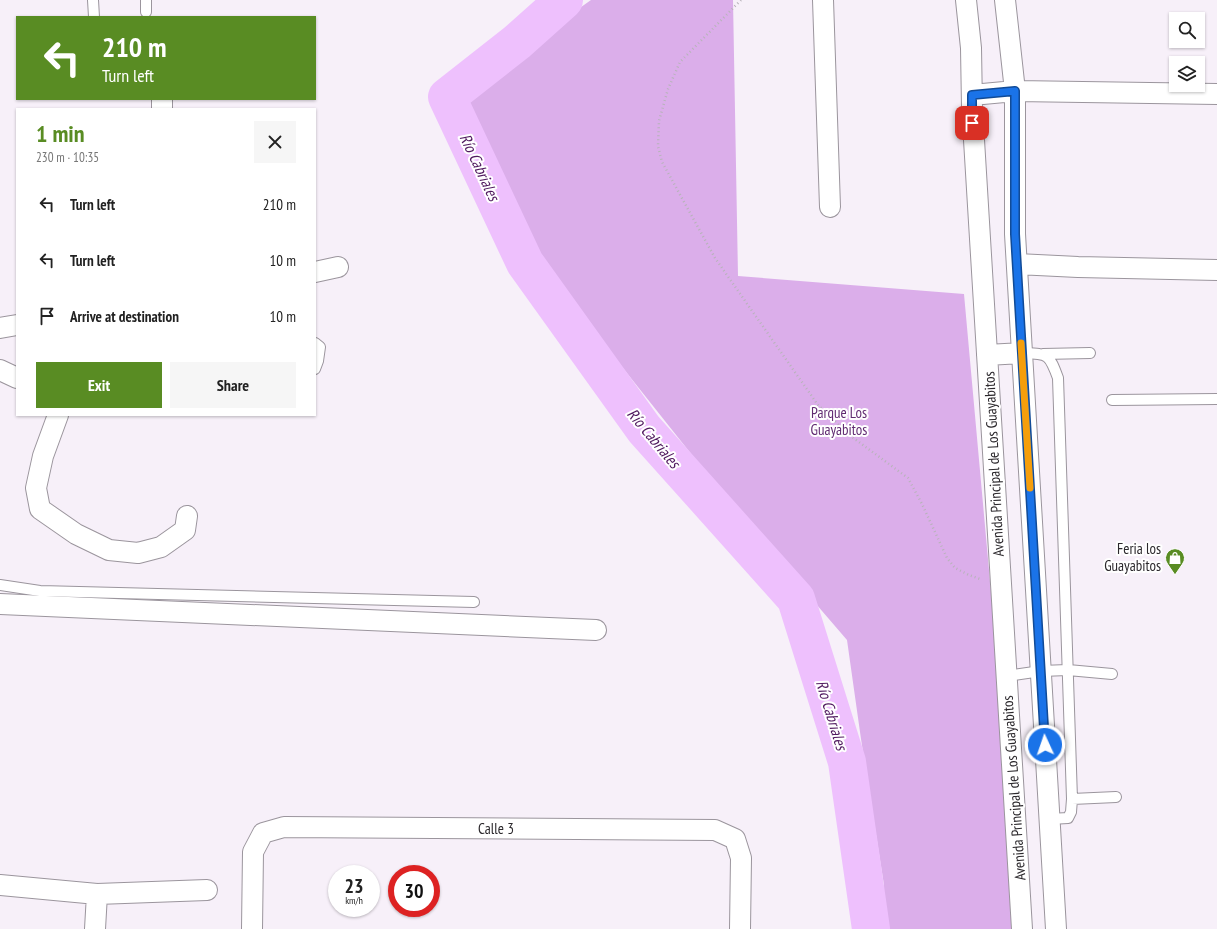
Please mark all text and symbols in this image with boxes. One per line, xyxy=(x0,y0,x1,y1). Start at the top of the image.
map controls xyxy=(1169,12,1205,92)
button: search xyxy=(1169,12,1205,48)
text: 210 m xyxy=(102,28,166,65)
icon: left xyxy=(36,32,88,84)
button: layers xyxy=(1169,56,1205,92)
text: Turn left xyxy=(102,64,154,87)
pin xyxy=(955,106,989,140)
icon: arrive xyxy=(961,112,983,134)
text: 1 min xyxy=(36,118,84,149)
button: close xyxy=(254,121,296,163)
water label: Río Cabriales xyxy=(456,130,505,205)
text: 230 m · 10:35 xyxy=(36,149,99,166)
icon: left xyxy=(36,193,58,215)
text: Turn left xyxy=(70,195,115,214)
text: 210 m xyxy=(263,195,296,214)
icon: left xyxy=(36,249,58,271)
text: Turn left xyxy=(70,251,115,270)
text: 10 m xyxy=(270,251,296,270)
icon: arrive xyxy=(36,305,58,327)
text: Arrive at destination xyxy=(70,307,179,326)
text: 10 m xyxy=(270,307,296,326)
button: Exit xyxy=(36,362,162,408)
button: Share xyxy=(170,362,296,408)
street label: Avenida Principal de Los Guayabitos xyxy=(979,371,1008,557)
park label: Parque Los Guayabitos xyxy=(811,403,867,439)
water label: Río Cabriales xyxy=(623,404,686,473)
place label: Feria los Guayabitos xyxy=(1104,539,1161,575)
shop icon: Feria los Guayabitos xyxy=(1164,547,1186,575)
water label: Río Cabriales xyxy=(812,678,853,754)
street label: Avenida Principal de Los Guayabitos xyxy=(998,695,1029,881)
position arrow xyxy=(1024,724,1066,766)
street label: Calle 3 xyxy=(478,819,514,838)
speed limit sign: 30 xyxy=(388,865,440,917)
text: 23 xyxy=(344,873,364,899)
text: km/h xyxy=(345,894,363,907)

